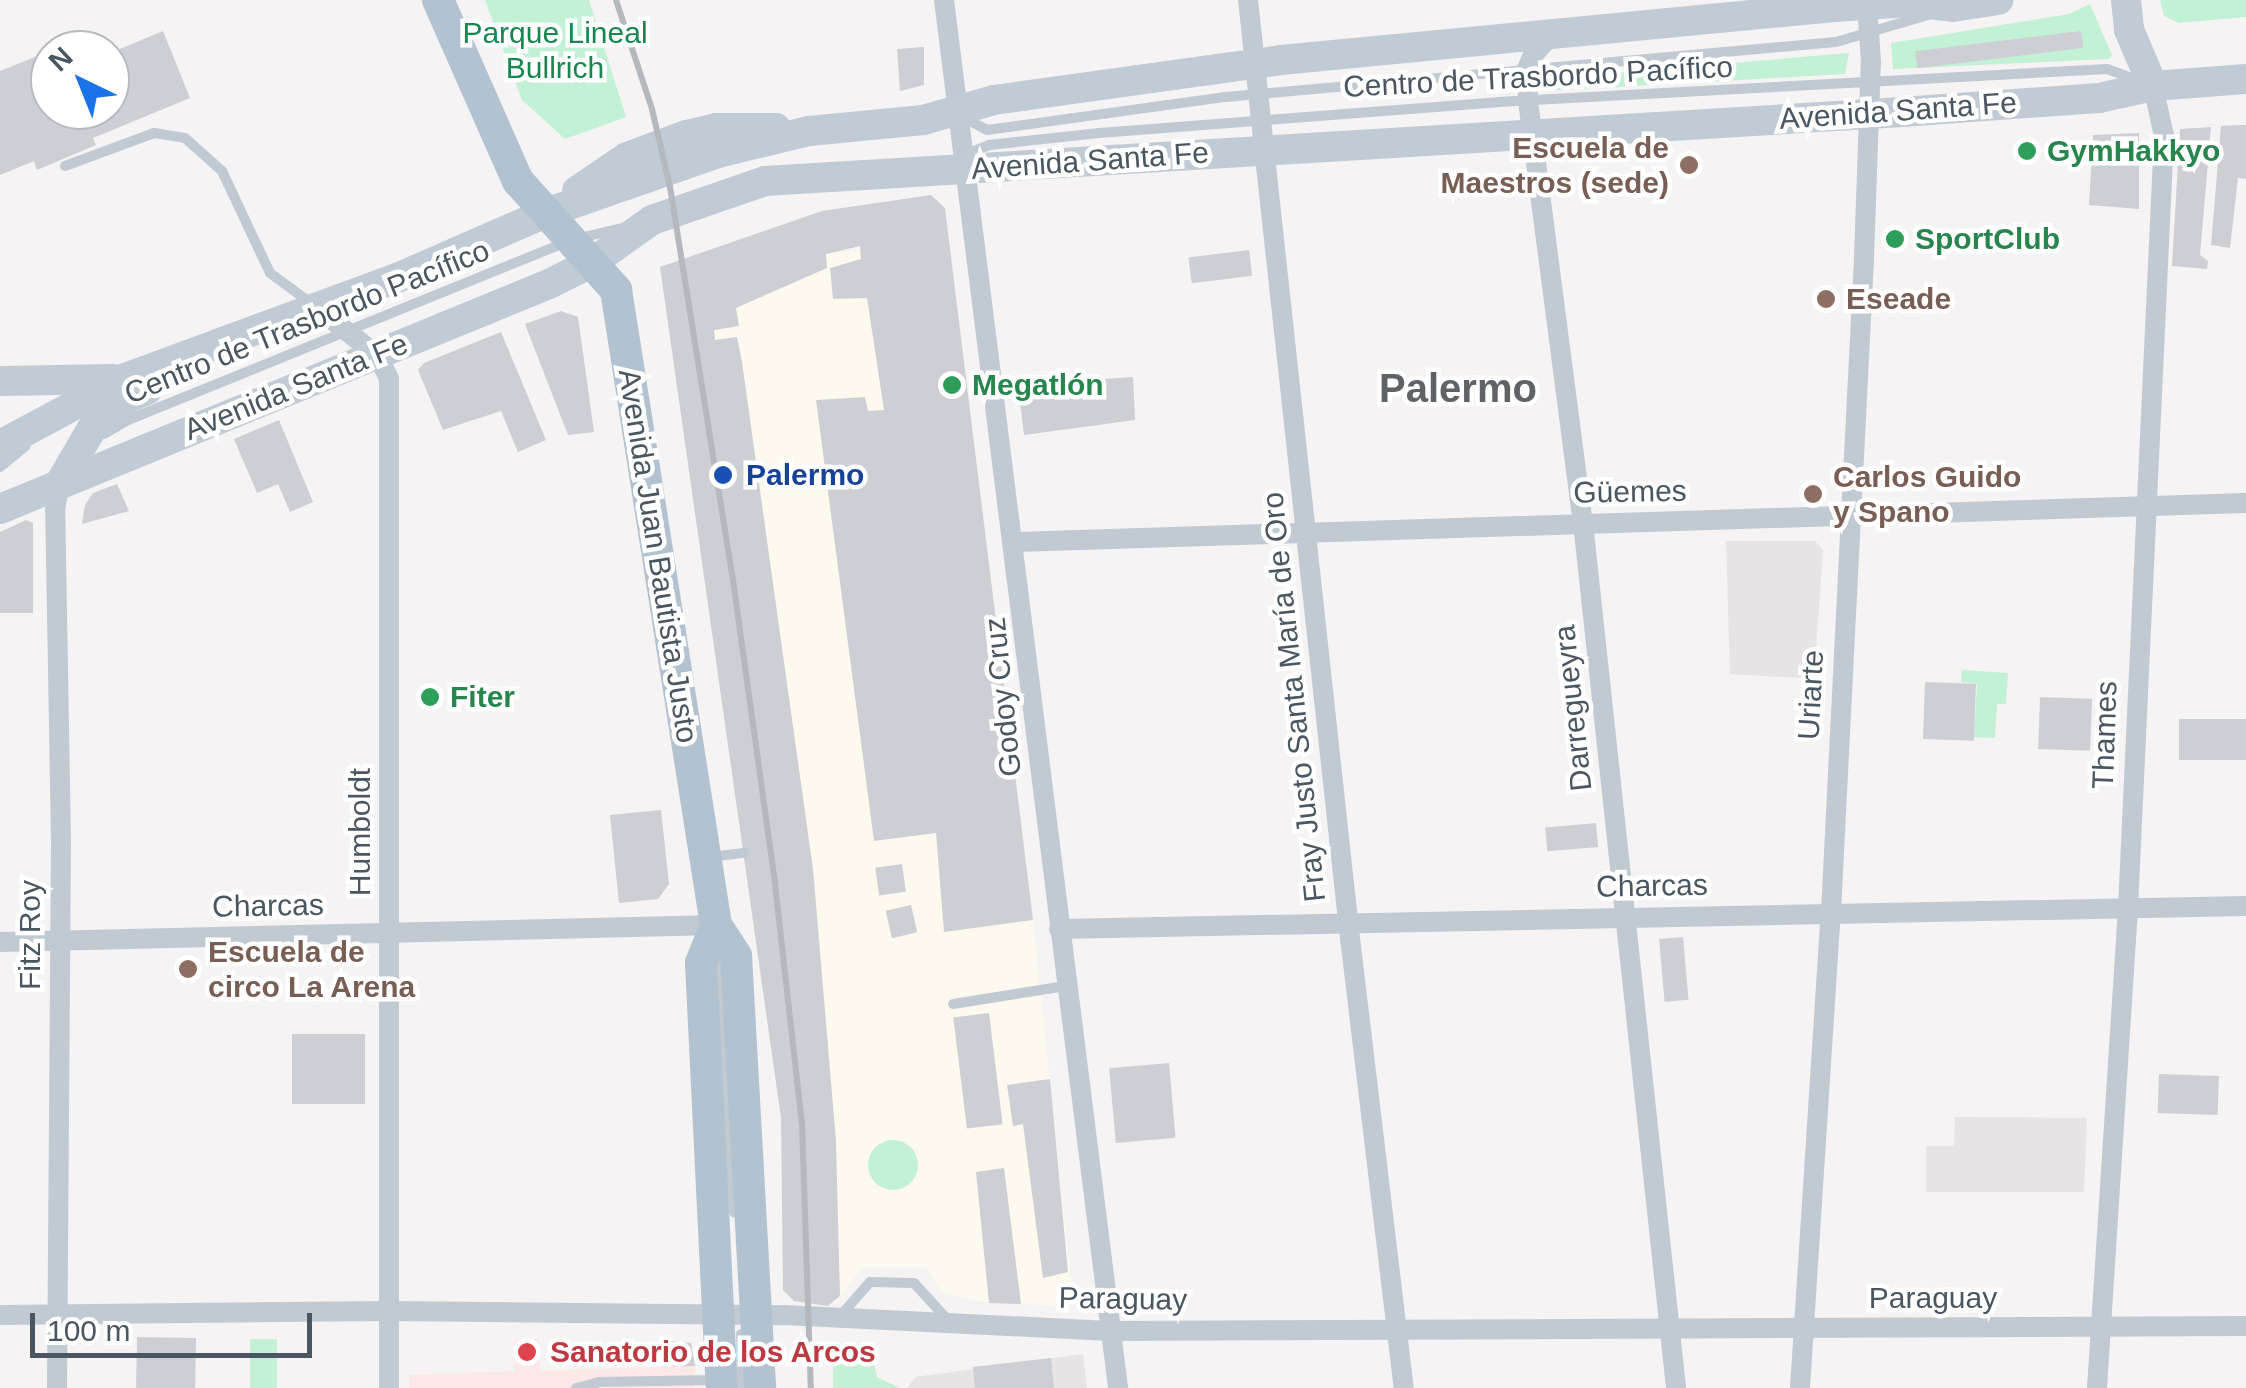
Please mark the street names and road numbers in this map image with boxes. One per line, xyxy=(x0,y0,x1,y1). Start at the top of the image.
street label: Centro de Trasbordo Pacífico xyxy=(1342,49,1734,105)
street label: Avenida Santa Fe xyxy=(1778,85,2018,137)
street label: Avenida Santa Fe xyxy=(970,135,1210,187)
street label: Centro de Trasbordo Pacífico xyxy=(119,232,495,412)
street label: Avenida Santa Fe xyxy=(179,326,413,448)
street label: Avenida Juan Bautista Justo xyxy=(611,366,705,746)
street label: Güemes xyxy=(1573,473,1687,511)
street label: Fray Justo Santa María de Oro xyxy=(1255,490,1333,904)
street label: Godoy Cruz xyxy=(977,616,1029,778)
street label: Darregueyra xyxy=(1546,623,1600,793)
street label: Uriarte xyxy=(1791,649,1831,741)
street label: Thames xyxy=(2085,680,2125,790)
street label: Humboldt xyxy=(342,768,378,896)
street label: Charcas xyxy=(1596,867,1708,905)
street label: Fitz Roy xyxy=(12,880,48,990)
street label: Charcas xyxy=(212,887,324,925)
street label: Paraguay xyxy=(1058,1280,1188,1318)
street label: Paraguay xyxy=(1869,1280,1997,1316)

